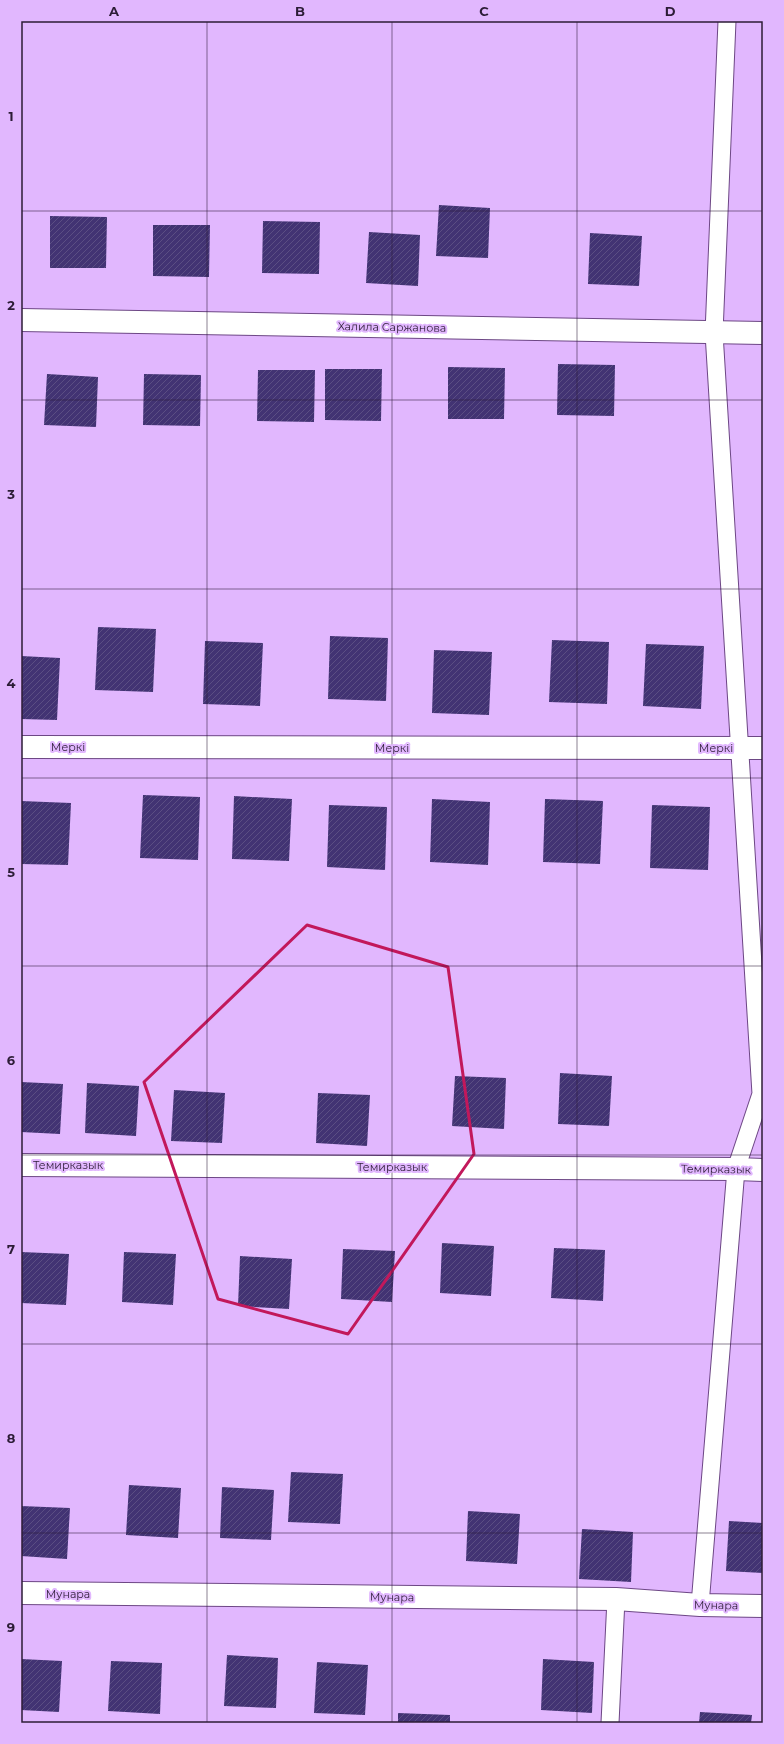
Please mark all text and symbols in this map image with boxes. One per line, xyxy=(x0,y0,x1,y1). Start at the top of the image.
text: A xyxy=(108,3,120,19)
text: B xyxy=(295,3,305,19)
text: C xyxy=(479,3,489,19)
text: D xyxy=(665,3,676,19)
text: 1 xyxy=(8,108,14,124)
text: 2 xyxy=(7,297,15,313)
street label: Халила Саржанова xyxy=(338,319,446,335)
text: 3 xyxy=(6,486,15,502)
text: 4 xyxy=(7,675,16,691)
street label: Меркі xyxy=(51,740,85,754)
street label: Меркі xyxy=(375,741,409,755)
street label: Меркі xyxy=(699,741,733,755)
text: 5 xyxy=(7,864,15,880)
text: 6 xyxy=(7,1052,16,1068)
street label: Темирказык xyxy=(33,1158,104,1172)
street label: Темирказык xyxy=(357,1160,428,1174)
street label: Темирказык xyxy=(681,1161,752,1177)
text: 7 xyxy=(7,1241,15,1257)
text: 8 xyxy=(7,1430,16,1446)
street label: Мунара xyxy=(46,1587,90,1601)
street label: Мунара xyxy=(370,1590,414,1604)
street label: Мунара xyxy=(694,1598,738,1612)
text: 9 xyxy=(7,1619,15,1635)

